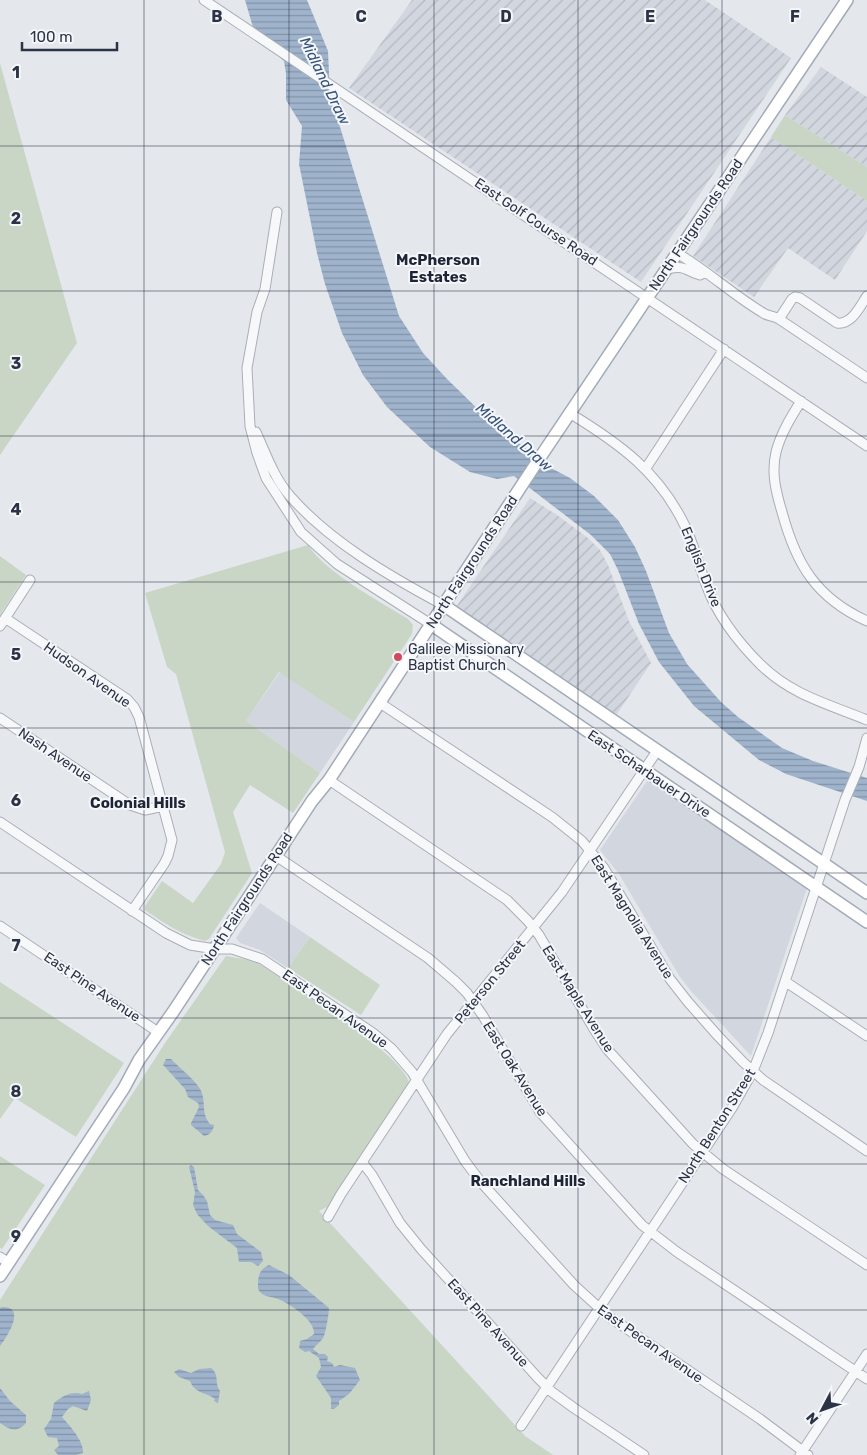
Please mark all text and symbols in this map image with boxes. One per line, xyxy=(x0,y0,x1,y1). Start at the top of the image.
text: B xyxy=(211,7,223,26)
text: C xyxy=(355,7,367,26)
text: D xyxy=(500,7,512,26)
text: E xyxy=(645,7,655,26)
text: F xyxy=(790,7,800,26)
scale bar xyxy=(22,20,118,52)
text: 100 m xyxy=(30,28,72,46)
water label: Midland Draw xyxy=(296,34,354,129)
text: 1 xyxy=(12,63,20,82)
street label: North Fairgrounds Road xyxy=(646,156,746,294)
street label: East Golf Course Road xyxy=(471,175,601,269)
text: 2 xyxy=(11,209,21,228)
district label: McPherson Estates xyxy=(396,251,480,286)
text: 3 xyxy=(11,354,21,373)
water label: Midland Draw xyxy=(472,399,557,476)
street label: North Fairgrounds Road xyxy=(423,492,521,632)
text: 4 xyxy=(11,500,22,519)
street label: English Drive xyxy=(677,524,725,610)
street label: Hudson Avenue xyxy=(40,639,134,711)
place label: Galilee Missionary Baptist Church xyxy=(408,641,524,674)
text: 5 xyxy=(11,645,21,664)
marker: Galilee Missionary Baptist Church xyxy=(392,651,404,663)
street label: Nash Avenue xyxy=(15,724,95,786)
street label: East Scharbauer Drive xyxy=(584,726,714,822)
text: 6 xyxy=(11,791,21,810)
district label: Colonial Hills xyxy=(90,794,186,812)
street label: North Fairgrounds Road xyxy=(198,829,296,969)
street label: East Magnolia Avenue xyxy=(587,852,677,982)
text: 7 xyxy=(11,936,21,955)
street label: Peterson Street xyxy=(451,936,529,1027)
street label: East Maple Avenue xyxy=(538,942,618,1056)
street label: East Pine Avenue xyxy=(40,948,144,1026)
street label: East Pecan Avenue xyxy=(279,966,391,1052)
street label: East Oak Avenue xyxy=(479,1018,551,1120)
street label: North Benton Street xyxy=(675,1065,759,1186)
text: 8 xyxy=(11,1082,22,1101)
district label: Ranchland Hills xyxy=(470,1172,586,1190)
text: 9 xyxy=(11,1227,21,1246)
street label: East Pine Avenue xyxy=(444,1275,532,1371)
street label: East Pecan Avenue xyxy=(594,1301,706,1387)
north arrow xyxy=(797,1385,847,1435)
text: N xyxy=(803,1409,822,1428)

